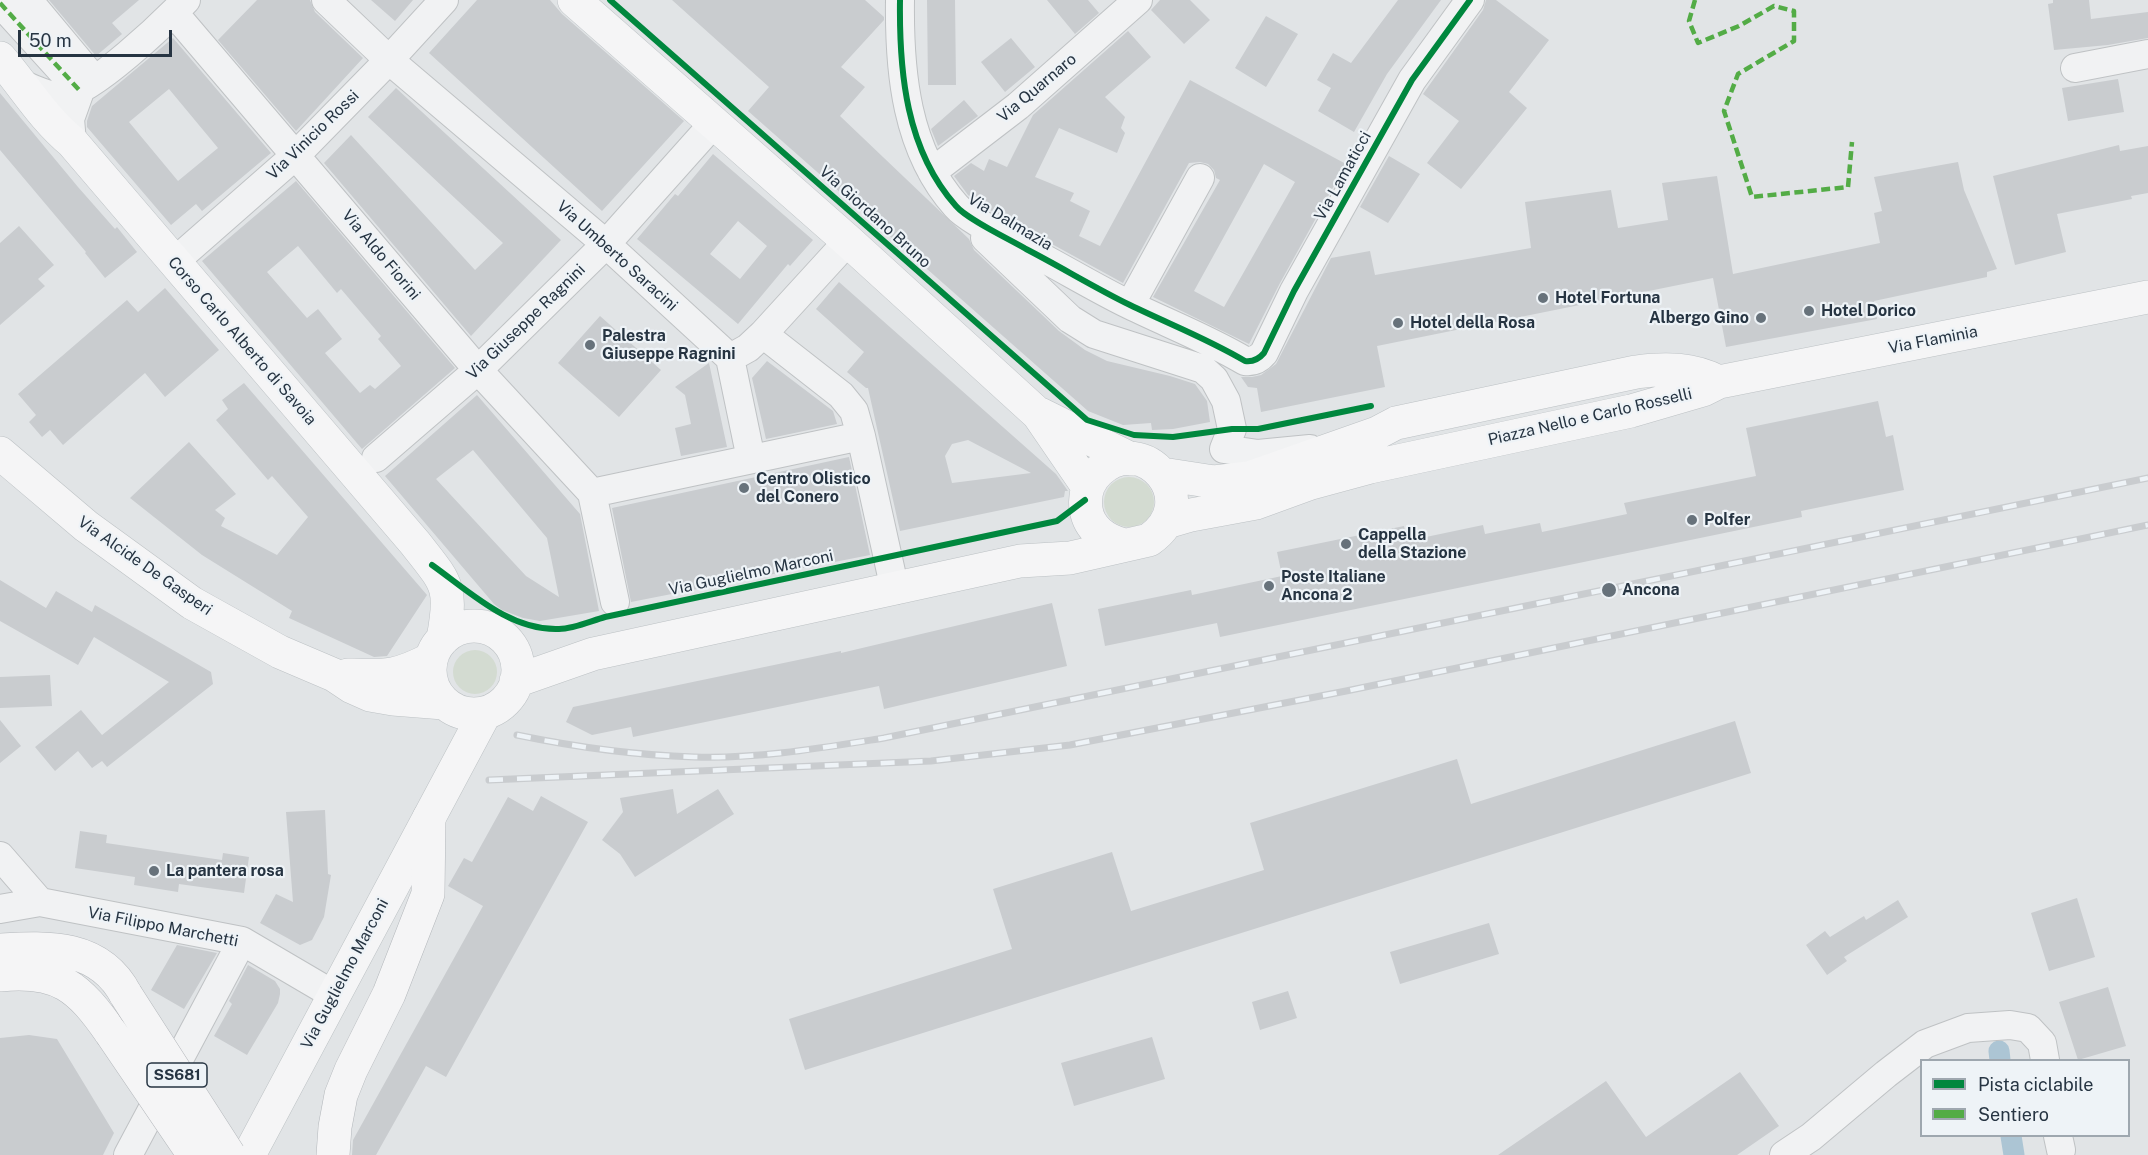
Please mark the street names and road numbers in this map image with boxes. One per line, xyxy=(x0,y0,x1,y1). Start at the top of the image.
street label: Via Quarnaro xyxy=(994,49,1080,127)
street label: Via Vinicio Rossi xyxy=(263,86,363,184)
street label: Via Lamaticci xyxy=(1311,128,1375,224)
street label: Via Giordano Bruno xyxy=(815,162,935,272)
street label: Via Dalmazia xyxy=(964,189,1056,255)
street label: Via Umberto Saracini xyxy=(553,197,681,315)
street label: Via Aldo Fiorini xyxy=(338,206,424,304)
street label: Corso Carlo Alberto di Savoia xyxy=(164,253,320,429)
street label: Via Giuseppe Ragnini xyxy=(463,260,589,384)
street label: Via Flaminia xyxy=(1887,322,1979,358)
street label: Piazza Nello e Carlo Rosselli xyxy=(1486,384,1694,450)
street label: Via Alcide De Gasperi xyxy=(74,512,216,620)
street label: Via Guglielmo Marconi xyxy=(667,546,835,600)
street label: Via Guglielmo Marconi xyxy=(297,895,393,1053)
street label: Via Filippo Marchetti xyxy=(86,903,240,951)
road number: SS681 xyxy=(147,1063,207,1087)

